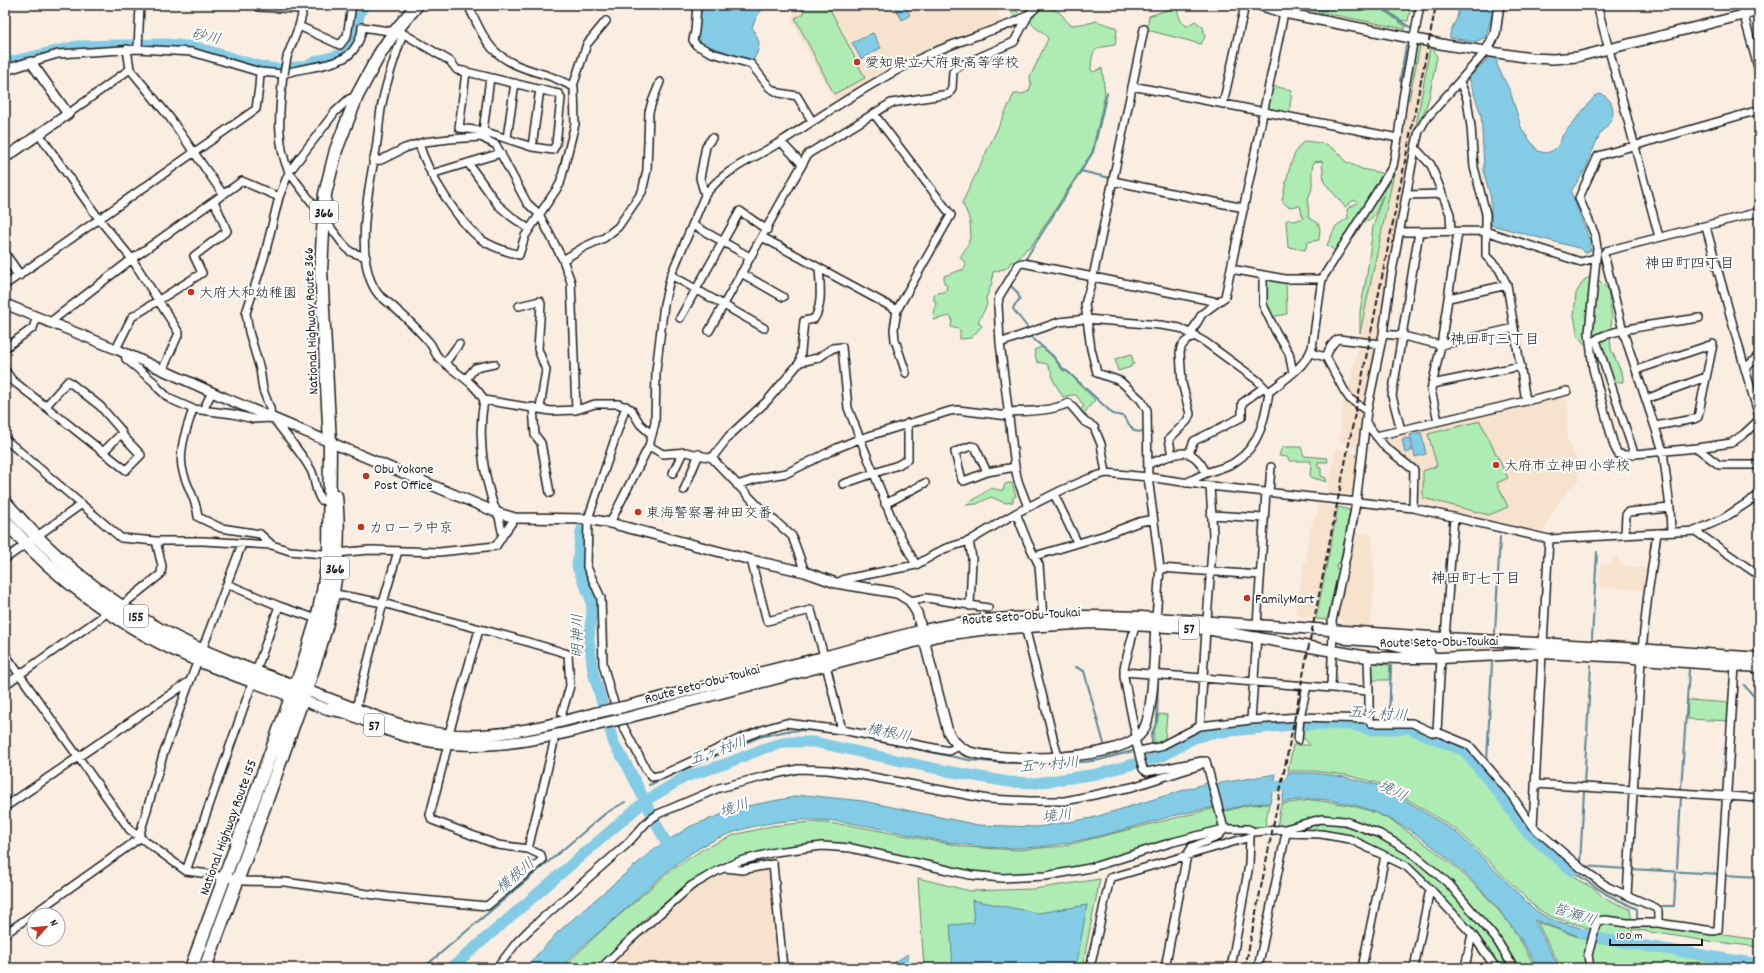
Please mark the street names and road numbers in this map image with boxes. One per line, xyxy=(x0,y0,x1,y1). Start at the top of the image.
road number: 366 xyxy=(310,201,338,223)
street label: National Highway Route 366 xyxy=(299,247,325,395)
road number: 366 xyxy=(321,557,349,579)
street label: Route Seto-Obu-Toukai xyxy=(961,603,1081,631)
road number: 155 xyxy=(124,605,148,627)
road number: 57 xyxy=(1179,617,1199,639)
street label: Route Seto-Obu-Toukai xyxy=(1380,632,1499,654)
street label: Route Seto-Obu-Toukai xyxy=(643,660,763,710)
road number: 57 xyxy=(364,714,384,736)
street label: National Highway Route 155 xyxy=(195,757,263,898)

